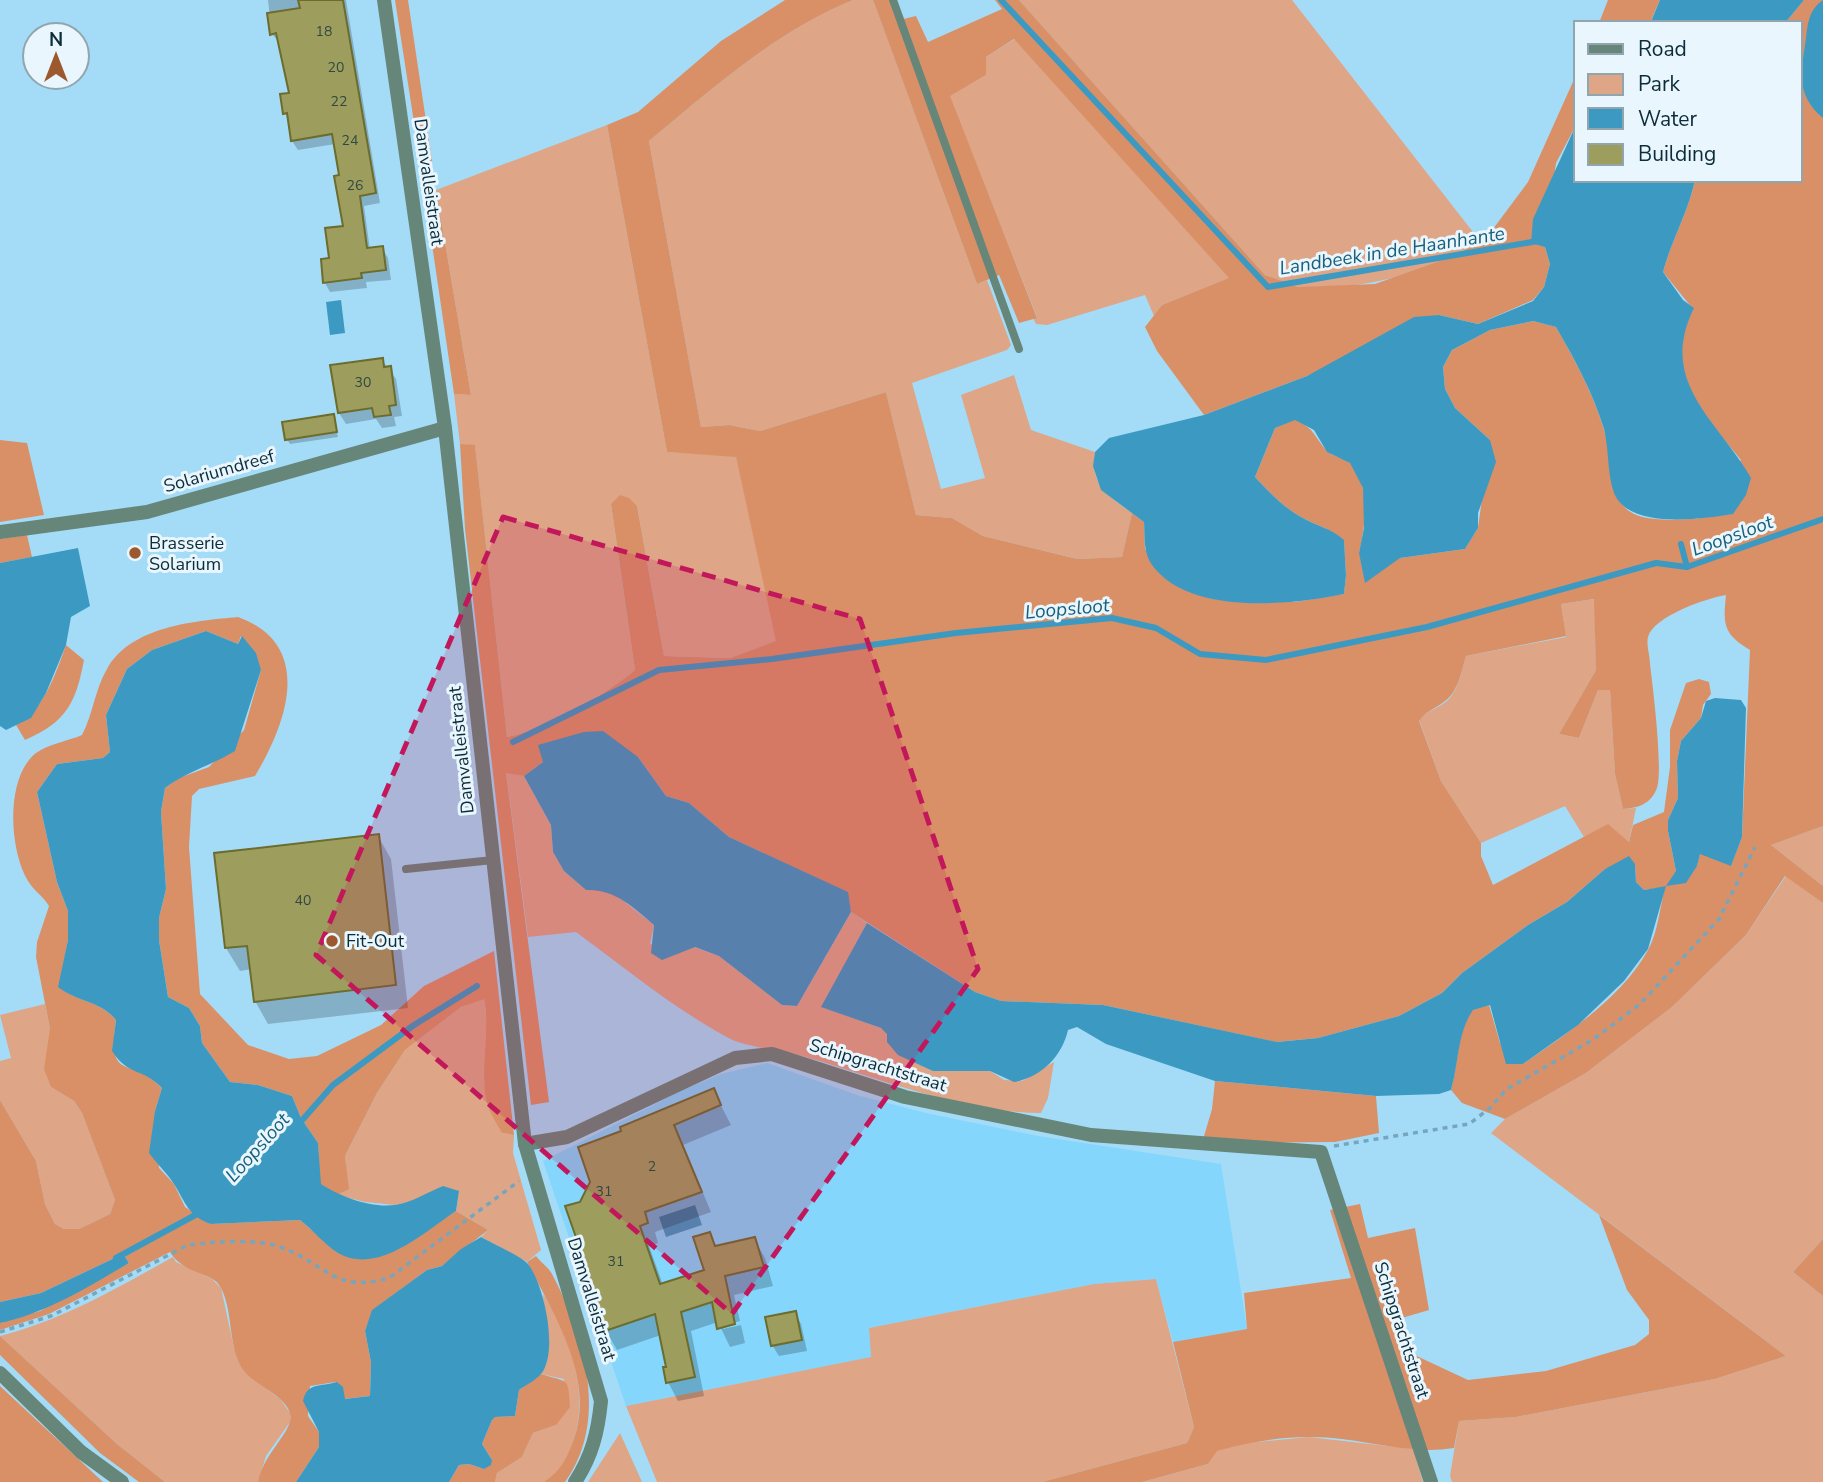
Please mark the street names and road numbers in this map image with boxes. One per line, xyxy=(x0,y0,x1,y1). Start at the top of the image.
street label: Damvalleistraat xyxy=(408,117,450,248)
street label: Solariumdreef xyxy=(161,443,278,498)
street label: Damvalleistraat xyxy=(442,685,480,815)
street label: Schipgrachtstraat xyxy=(806,1033,950,1097)
street label: Damvalleistraat xyxy=(562,1234,622,1364)
street label: Schipgrachtstraat xyxy=(1369,1259,1436,1402)

